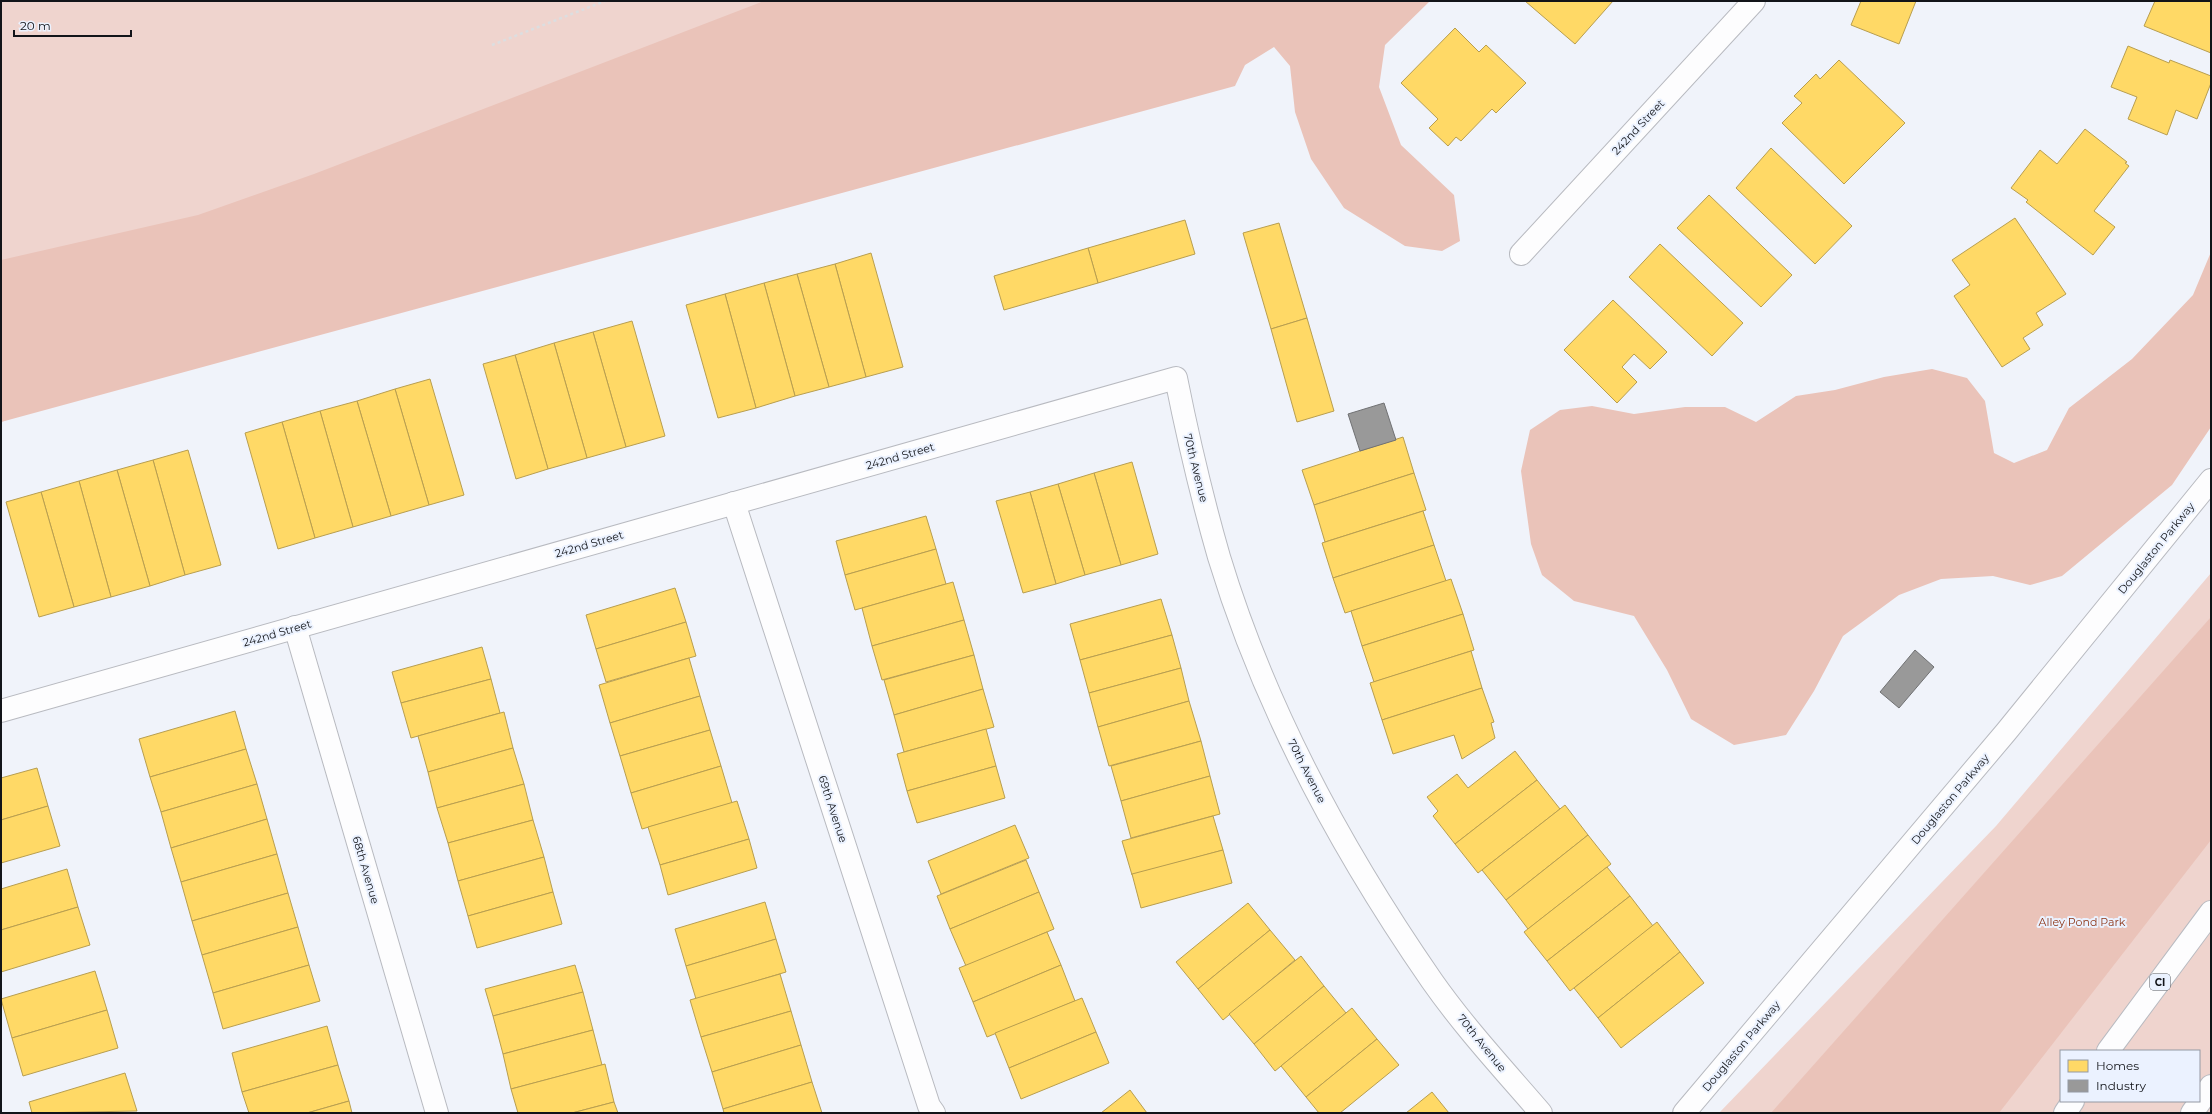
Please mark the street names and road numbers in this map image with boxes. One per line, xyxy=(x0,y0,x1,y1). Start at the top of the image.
street label: 242nd Street xyxy=(1609,96,1668,158)
street label: 70th Avenue xyxy=(1181,432,1211,504)
street label: 242nd Street xyxy=(864,439,936,472)
street label: Douglaston Parkway xyxy=(2115,499,2197,597)
street label: 242nd Street xyxy=(553,527,625,560)
street label: 242nd Street xyxy=(241,616,313,649)
street label: 70th Avenue xyxy=(1285,737,1329,806)
street label: Douglaston Parkway xyxy=(1908,751,1992,847)
street label: 69th Avenue xyxy=(816,774,851,845)
street label: 68th Avenue xyxy=(350,834,382,906)
road number: CI xyxy=(2150,974,2170,990)
street label: Douglaston Parkway xyxy=(1699,998,1783,1094)
street label: 70th Avenue xyxy=(1455,1011,1510,1075)

